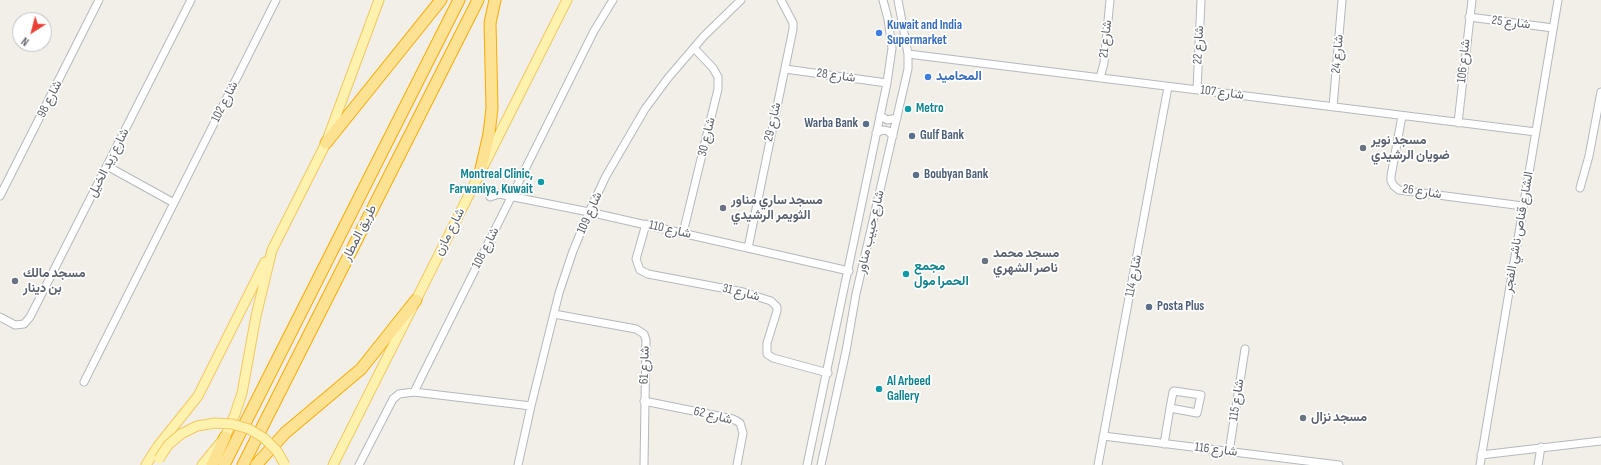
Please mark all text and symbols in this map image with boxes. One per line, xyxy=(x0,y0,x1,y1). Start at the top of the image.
north arrow xyxy=(12,12,52,52)
street label: شارع 25 xyxy=(1491,13,1531,33)
place label: Kuwait and India Supermarket xyxy=(887,18,962,49)
street label: شارع 21 xyxy=(1096,19,1116,59)
street label: شارع 22 xyxy=(1190,25,1208,65)
marker: Kuwait and India Supermarket xyxy=(874,28,884,38)
text: N xyxy=(19,34,31,48)
street label: شارع 24 xyxy=(1329,34,1347,74)
street label: شارع 106 xyxy=(1454,38,1474,84)
street label: شارع 28 xyxy=(815,66,857,86)
place label: المحاميد xyxy=(936,69,982,85)
marker: المحاميد xyxy=(923,72,933,82)
street label: شارع 98 xyxy=(34,78,66,120)
street label: شارع 102 xyxy=(208,79,242,125)
street label: شارع 107 xyxy=(1199,83,1245,103)
street label: شارع 29 xyxy=(761,101,785,143)
place label: Metro xyxy=(916,101,944,117)
marker: Metro xyxy=(903,104,913,114)
street label: شارع 30 xyxy=(695,116,719,158)
place label: Warba Bank xyxy=(804,116,858,132)
marker: Warba Bank xyxy=(861,119,871,129)
street label: شارع زيد الخيل xyxy=(85,126,133,200)
place label: Gulf Bank xyxy=(920,128,964,144)
marker: Gulf Bank xyxy=(907,131,917,141)
place label: مسجد نوير ضويان الرشيدي xyxy=(1371,133,1450,164)
marker: مسجد نوير ضويان الرشيدي xyxy=(1358,143,1368,153)
place label: Montreal Clinic, Farwaniya, Kuwait xyxy=(450,167,533,198)
place label: Boubyan Bank xyxy=(924,167,988,183)
marker: Boubyan Bank xyxy=(911,170,921,180)
street label: الشارع قناص ناشي الفجر xyxy=(1501,170,1537,294)
marker: Montreal Clinic, Farwaniya, Kuwait xyxy=(536,177,546,187)
street label: شارع 26 xyxy=(1401,181,1443,203)
street label: شارع حبيب مناور xyxy=(854,189,888,275)
street label: شارع 109 xyxy=(574,190,606,236)
place label: مسجد ساري مناور الثويمر الرشيدي xyxy=(731,193,823,224)
street label: طريق المطار xyxy=(339,203,381,263)
marker: مسجد ساري مناور الثويمر الرشيدي xyxy=(718,203,728,213)
street label: شارع مازن xyxy=(431,206,469,258)
street label: شارع 110 xyxy=(647,218,693,242)
street label: شارع 108 xyxy=(469,225,503,271)
place label: مسجد محمد ناصر الشهري xyxy=(993,246,1059,277)
street label: شارع 114 xyxy=(1122,254,1146,298)
marker: مسجد محمد ناصر الشهري xyxy=(980,256,990,266)
place label: مجمع الحمرا مول xyxy=(914,259,969,290)
place label: مسجد مالك بن دينار xyxy=(23,266,85,297)
marker: مجمع الحمرا مول xyxy=(901,269,911,279)
marker: مسجد مالك بن دينار xyxy=(10,276,20,286)
street label: شارع 31 xyxy=(721,281,761,305)
place label: Posta Plus xyxy=(1157,299,1204,315)
marker: Posta Plus xyxy=(1144,302,1154,312)
street label: شارع 61 xyxy=(637,346,653,384)
place label: Al Arbeed Gallery xyxy=(887,374,931,405)
street label: شارع 115 xyxy=(1226,378,1248,422)
marker: Al Arbeed Gallery xyxy=(874,384,884,394)
street label: شارع 62 xyxy=(692,404,734,428)
place label: مسجد نزال xyxy=(1311,410,1367,426)
marker: مسجد نزال xyxy=(1298,413,1308,423)
street label: شارع 116 xyxy=(1194,440,1238,460)

